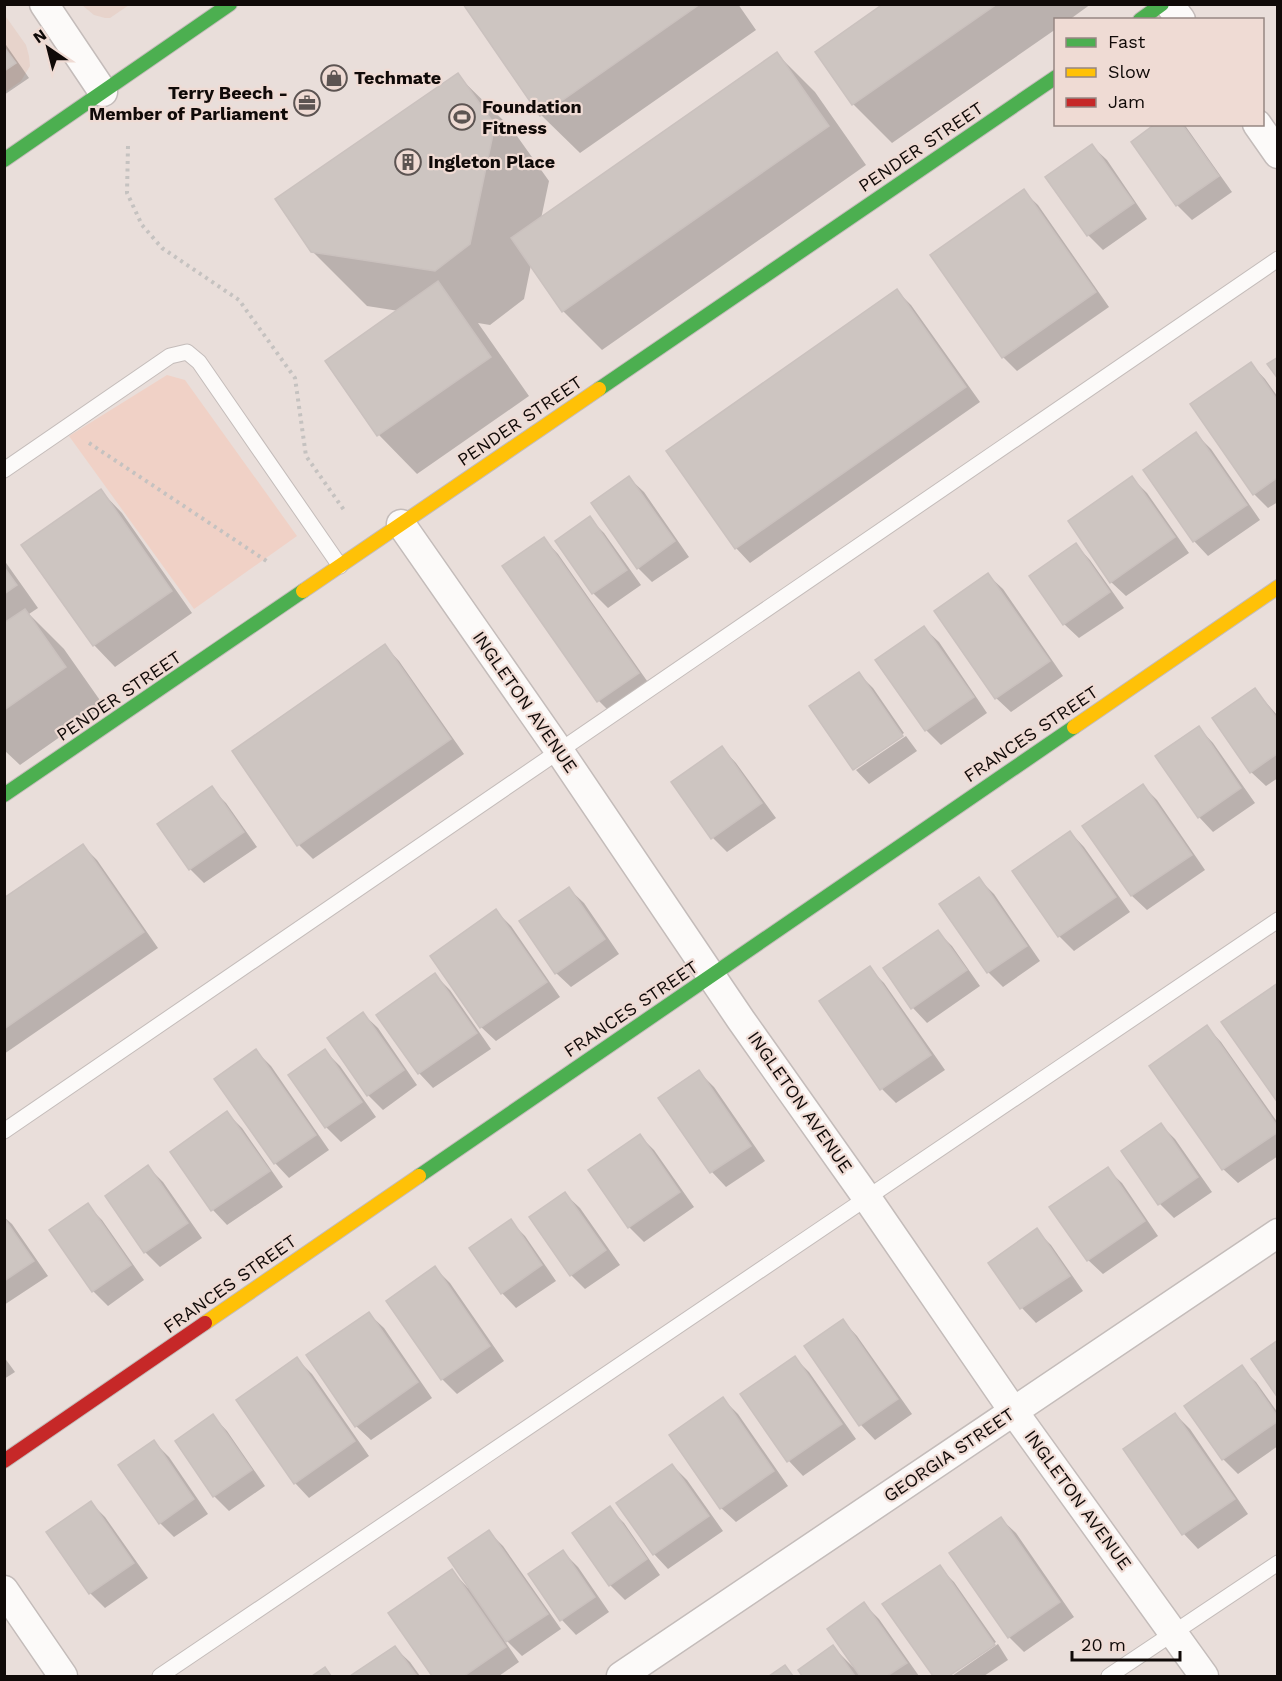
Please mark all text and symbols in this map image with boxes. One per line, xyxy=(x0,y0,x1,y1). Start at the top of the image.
north arrow xyxy=(18,18,78,78)
legend xyxy=(1054,18,1264,126)
text: N xyxy=(29,25,50,47)
text: Fast xyxy=(1108,31,1146,52)
text: Slow xyxy=(1108,61,1151,82)
shop icon: Techmate xyxy=(319,63,349,93)
place label: Techmate xyxy=(354,67,441,88)
place label: Terry Beech - Member of Parliament xyxy=(89,82,288,124)
office icon: Terry Beech - Member of Parliament xyxy=(292,88,322,118)
text: Jam xyxy=(1108,91,1145,112)
place label: Foundation Fitness xyxy=(482,96,582,138)
street label: PENDER STREET xyxy=(854,97,987,196)
sports icon: Foundation Fitness xyxy=(447,102,477,132)
building icon: Ingleton Place xyxy=(393,147,423,177)
place label: Ingleton Place xyxy=(428,151,555,172)
street label: PENDER STREET xyxy=(453,371,586,470)
street label: INGLETON AVENUE xyxy=(469,627,582,776)
street label: PENDER STREET xyxy=(52,646,185,745)
street label: FRANCES STREET xyxy=(960,681,1102,786)
street label: FRANCES STREET xyxy=(560,956,702,1061)
street label: INGLETON AVENUE xyxy=(744,1027,857,1176)
street label: FRANCES STREET xyxy=(159,1230,300,1337)
street label: GEORGIA STREET xyxy=(879,1403,1018,1506)
street label: INGLETON AVENUE xyxy=(1021,1426,1136,1574)
scale bar xyxy=(1072,1624,1180,1662)
text: 20 m xyxy=(1081,1634,1126,1655)

